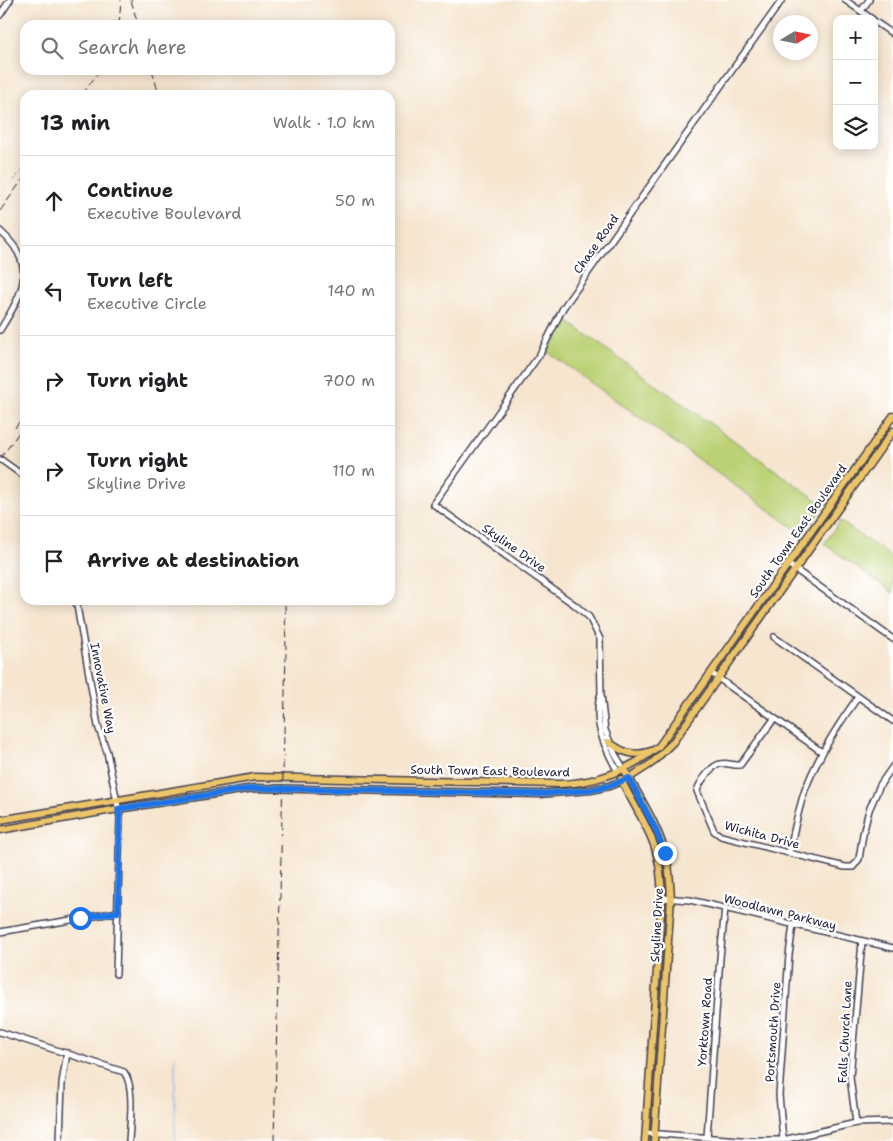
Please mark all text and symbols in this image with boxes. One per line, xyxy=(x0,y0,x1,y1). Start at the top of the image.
north arrow xyxy=(773,15,818,60)
map controls xyxy=(833,15,878,150)
button: + xyxy=(833,15,878,60)
search box xyxy=(20,20,395,75)
icon: search xyxy=(38,34,66,62)
text: Search here xyxy=(78,35,187,60)
button: − xyxy=(833,60,878,105)
button: layers xyxy=(833,105,878,150)
text: 13 min xyxy=(40,109,110,137)
text: Walk · 1.0 km xyxy=(273,112,375,133)
text: Continue xyxy=(87,178,173,203)
icon: ahead xyxy=(40,187,68,215)
text: 50 m xyxy=(335,190,375,211)
text: Executive Boulevard xyxy=(87,203,241,224)
street label: Chase Road xyxy=(570,211,622,277)
text: Turn left xyxy=(87,268,173,293)
icon: left xyxy=(40,277,68,305)
text: 140 m xyxy=(328,280,375,301)
text: Executive Circle xyxy=(87,293,207,314)
icon: right xyxy=(40,367,68,395)
text: Turn right xyxy=(87,368,188,393)
text: 700 m xyxy=(323,370,375,391)
text: Turn right xyxy=(87,448,188,473)
icon: right xyxy=(40,457,68,485)
text: 110 m xyxy=(332,460,375,481)
street label: South Town East Boulevard xyxy=(746,461,851,601)
text: Skyline Drive xyxy=(87,473,186,494)
street label: Skyline Drive xyxy=(479,520,549,576)
icon: arrive xyxy=(40,547,68,575)
text: Arrive at destination xyxy=(87,548,299,573)
street label: Innovative Way xyxy=(86,641,120,735)
street label: South Town East Boulevard xyxy=(410,762,570,780)
street label: Wichita Drive xyxy=(723,817,801,853)
route end xyxy=(654,842,677,865)
street label: Skyline Drive xyxy=(647,887,667,963)
street label: Woodlawn Parkway xyxy=(722,890,838,934)
route start xyxy=(69,907,92,930)
street label: Yorktown Road xyxy=(694,977,716,1067)
street label: Falls Church Lane xyxy=(834,980,856,1084)
street label: Portsmouth Drive xyxy=(762,981,784,1083)

